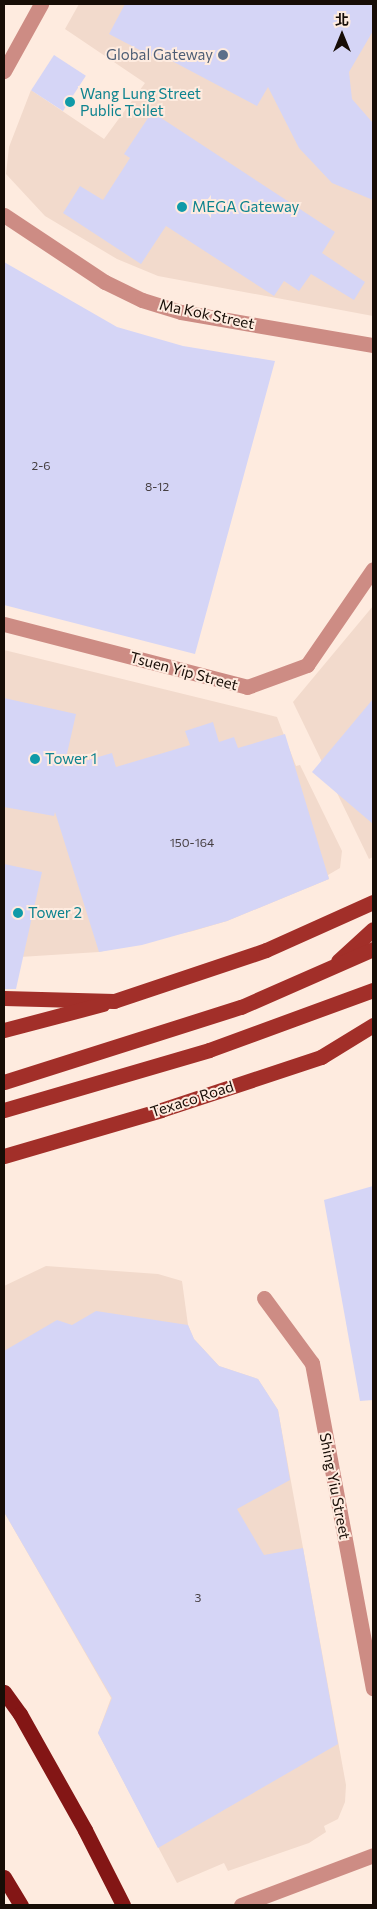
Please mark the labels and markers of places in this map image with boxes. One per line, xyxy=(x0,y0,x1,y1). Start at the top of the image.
place label: Global Gateway xyxy=(106,46,213,64)
marker: Global Gateway xyxy=(217,49,229,61)
place label: Wang Lung Street Public Toilet xyxy=(80,84,201,119)
marker: Wang Lung Street Public Toilet xyxy=(64,96,76,108)
place label: MEGA Gateway xyxy=(192,198,299,216)
marker: MEGA Gateway xyxy=(176,201,188,213)
place label: Tower 1 xyxy=(45,750,97,768)
marker: Tower 1 xyxy=(29,753,41,765)
place label: Tower 2 xyxy=(28,904,82,922)
marker: Tower 2 xyxy=(12,907,24,919)

